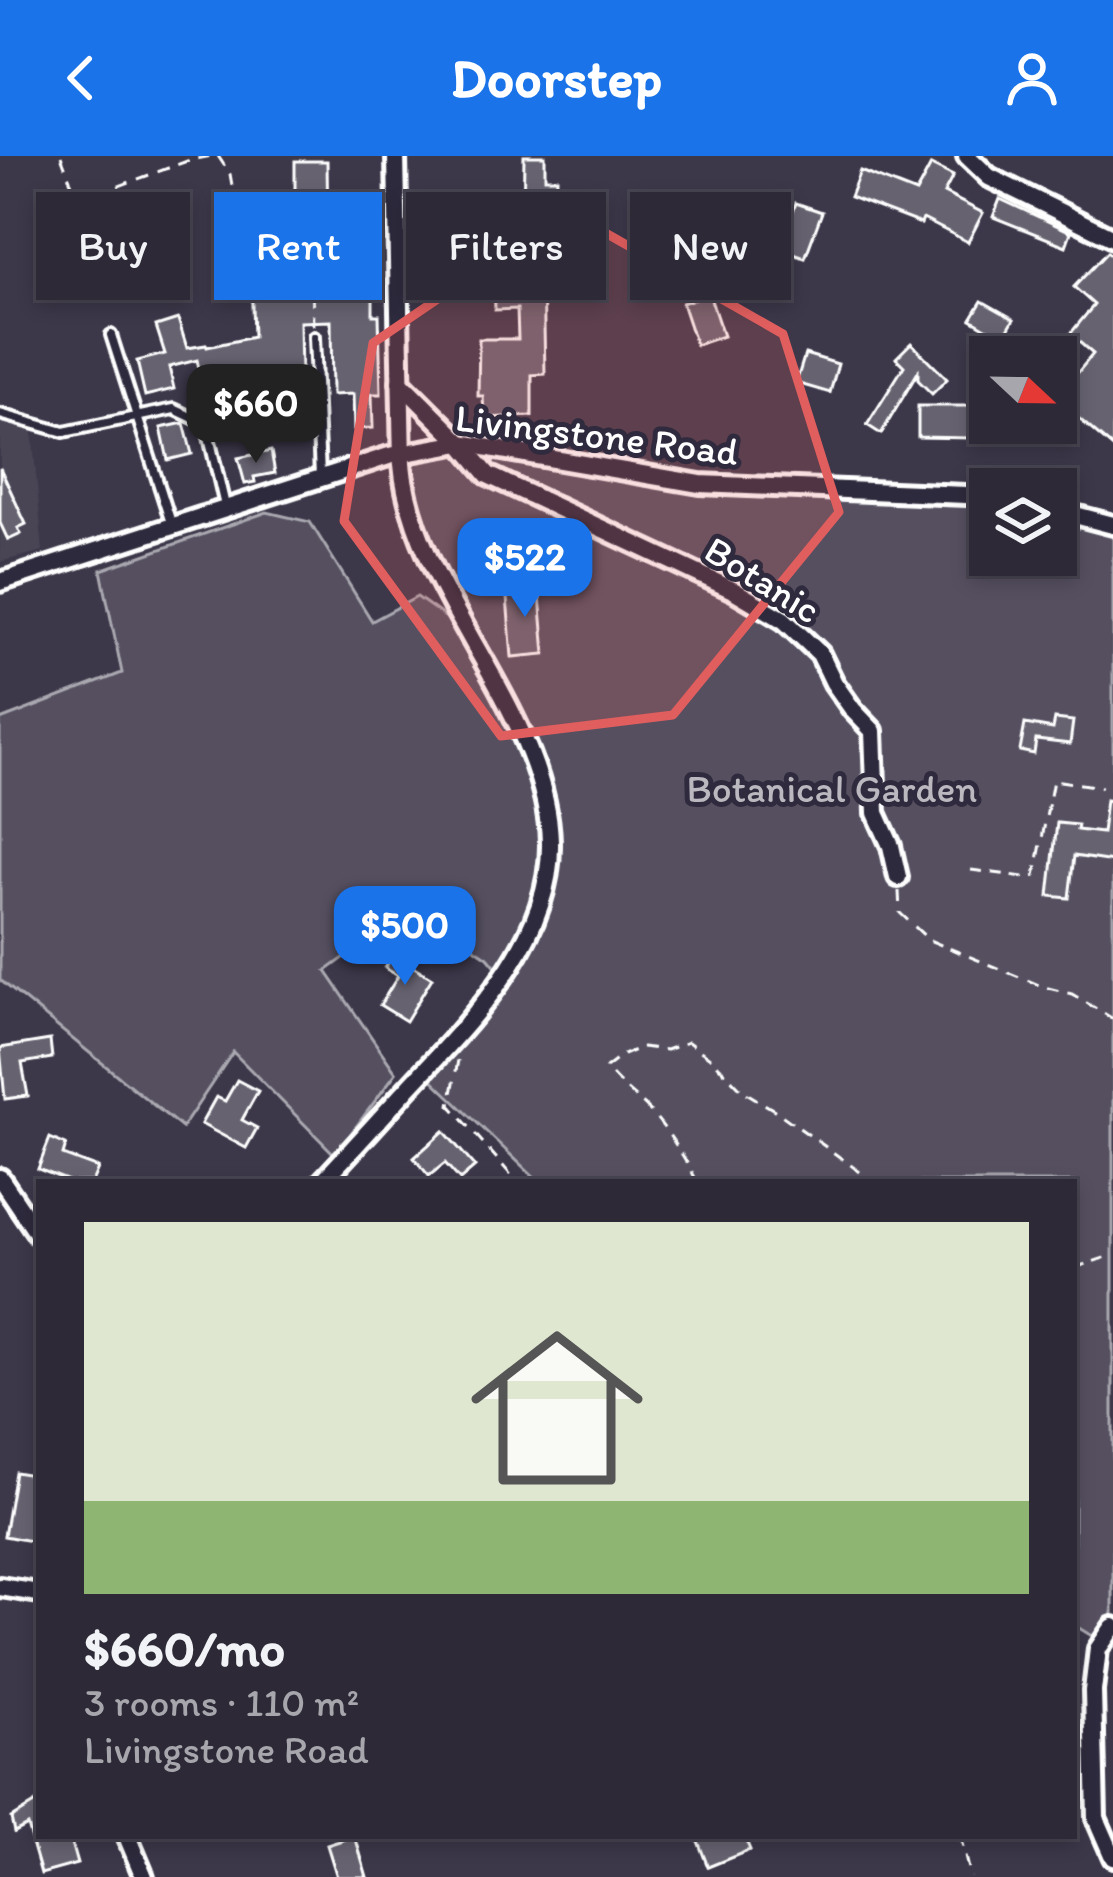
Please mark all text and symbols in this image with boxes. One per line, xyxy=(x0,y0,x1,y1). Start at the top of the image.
icon: back xyxy=(48,45,114,111)
icon: person xyxy=(999,45,1065,111)
text: Doorstep xyxy=(451,46,662,111)
chip: Buy xyxy=(36,192,190,300)
chip: Rent xyxy=(214,192,382,300)
chip: Filters xyxy=(406,192,606,300)
chip: New xyxy=(630,192,791,300)
north arrow xyxy=(969,336,1077,444)
map controls xyxy=(969,336,1077,576)
pin: $660 xyxy=(185,364,327,466)
text: $660 xyxy=(213,379,299,426)
street label: Livingstone Road xyxy=(453,394,742,475)
button: layers xyxy=(969,468,1077,576)
pin: $522 xyxy=(454,518,596,620)
street label: Botanic xyxy=(696,526,829,633)
text: $522 xyxy=(484,533,566,580)
park label: Botanical Garden xyxy=(687,765,977,812)
pin: $500 xyxy=(334,886,476,988)
text: $500 xyxy=(361,901,449,948)
icon: home xyxy=(449,1300,665,1516)
text: $660/mo xyxy=(84,1618,285,1679)
text: 3 rooms · 110 m² xyxy=(84,1679,359,1726)
text: Livingstone Road xyxy=(84,1726,369,1773)

